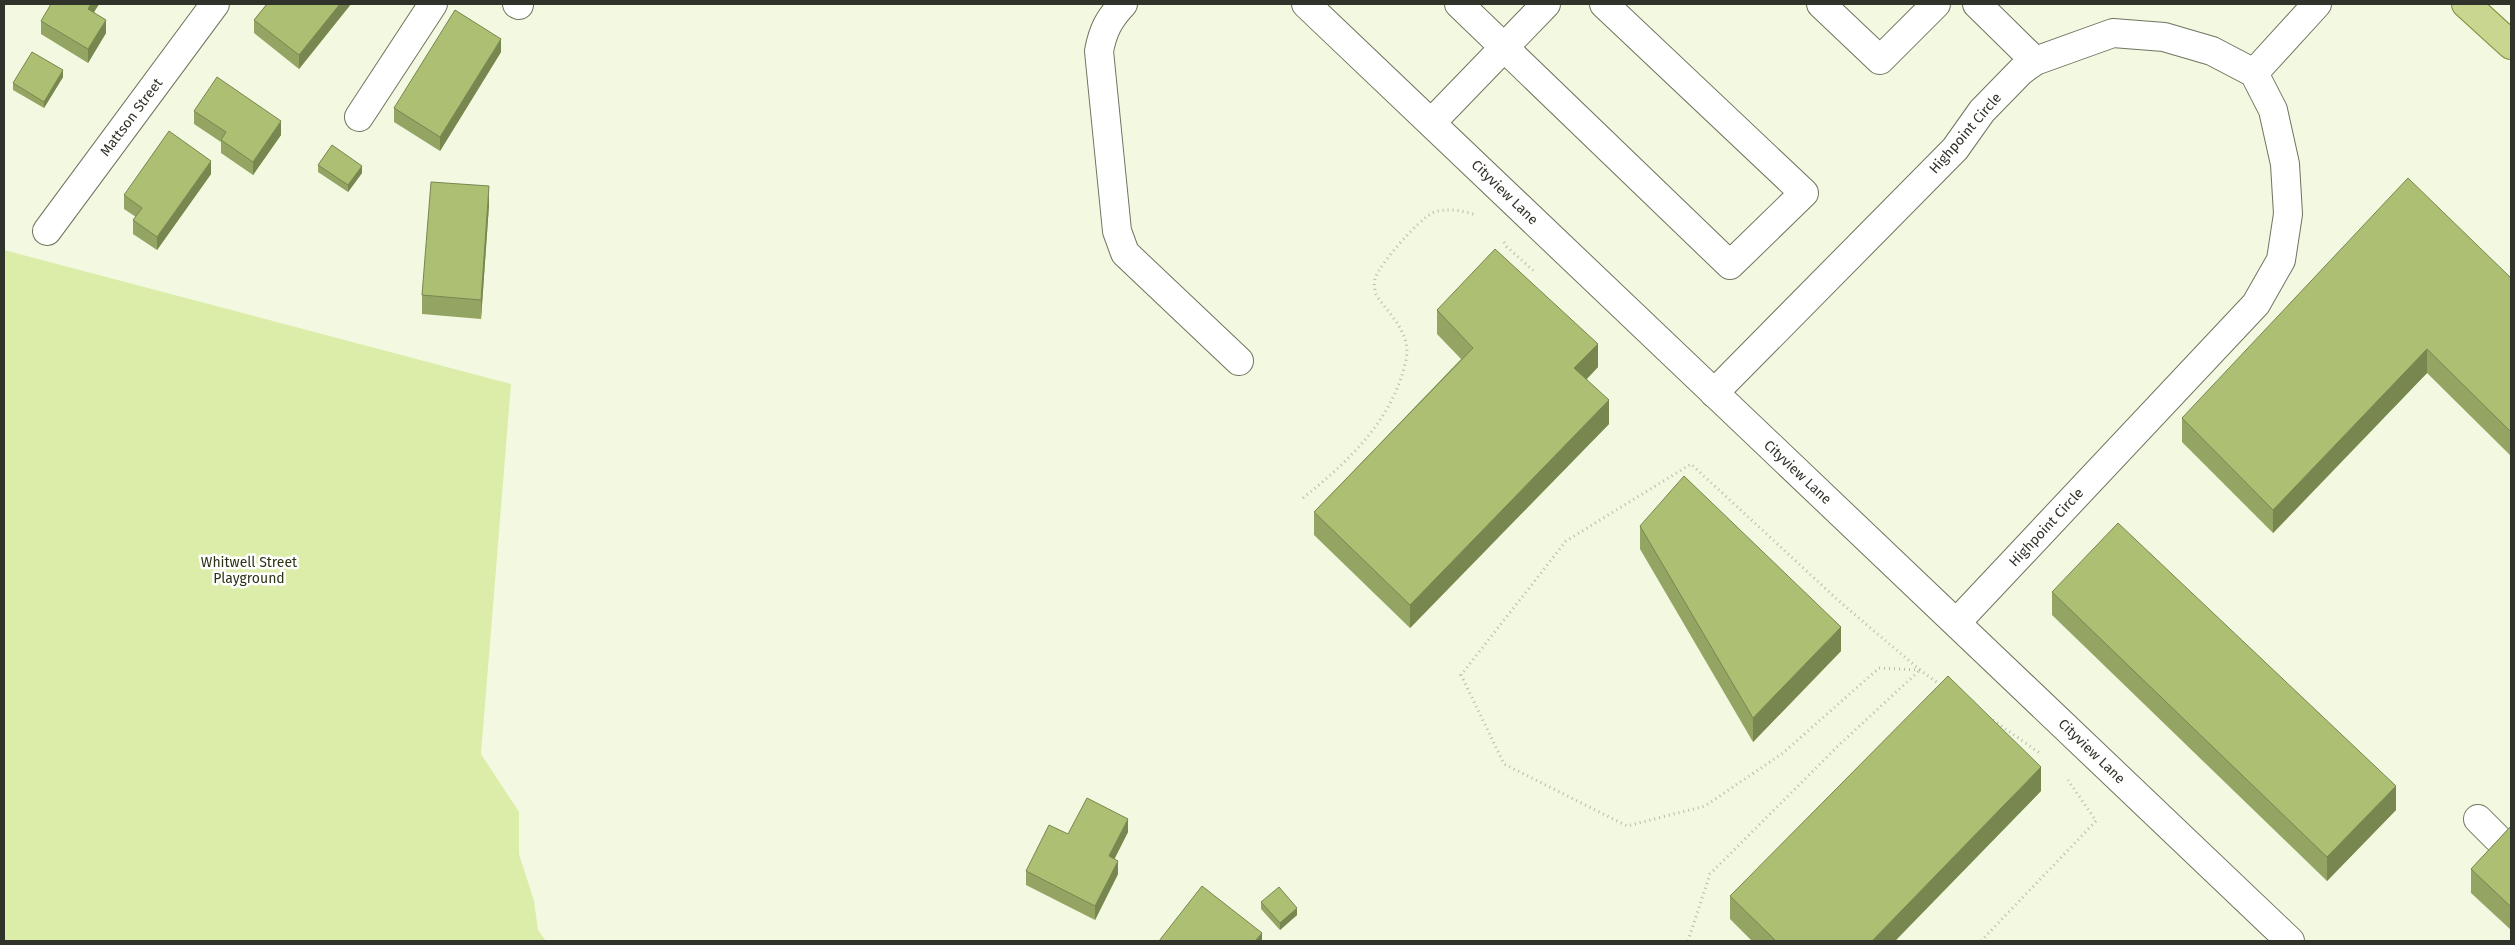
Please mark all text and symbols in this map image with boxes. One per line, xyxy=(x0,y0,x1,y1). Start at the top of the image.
street label: Mattson Street xyxy=(97,74,167,160)
street label: Highpoint Circle xyxy=(1926,89,2005,177)
street label: Cityview Lane xyxy=(1468,156,1542,228)
street label: Cityview Lane xyxy=(1760,437,1835,508)
street label: Highpoint Circle xyxy=(2006,484,2087,570)
park label: Whitwell Street Playground xyxy=(201,554,298,587)
street label: Cityview Lane xyxy=(2055,715,2129,787)

